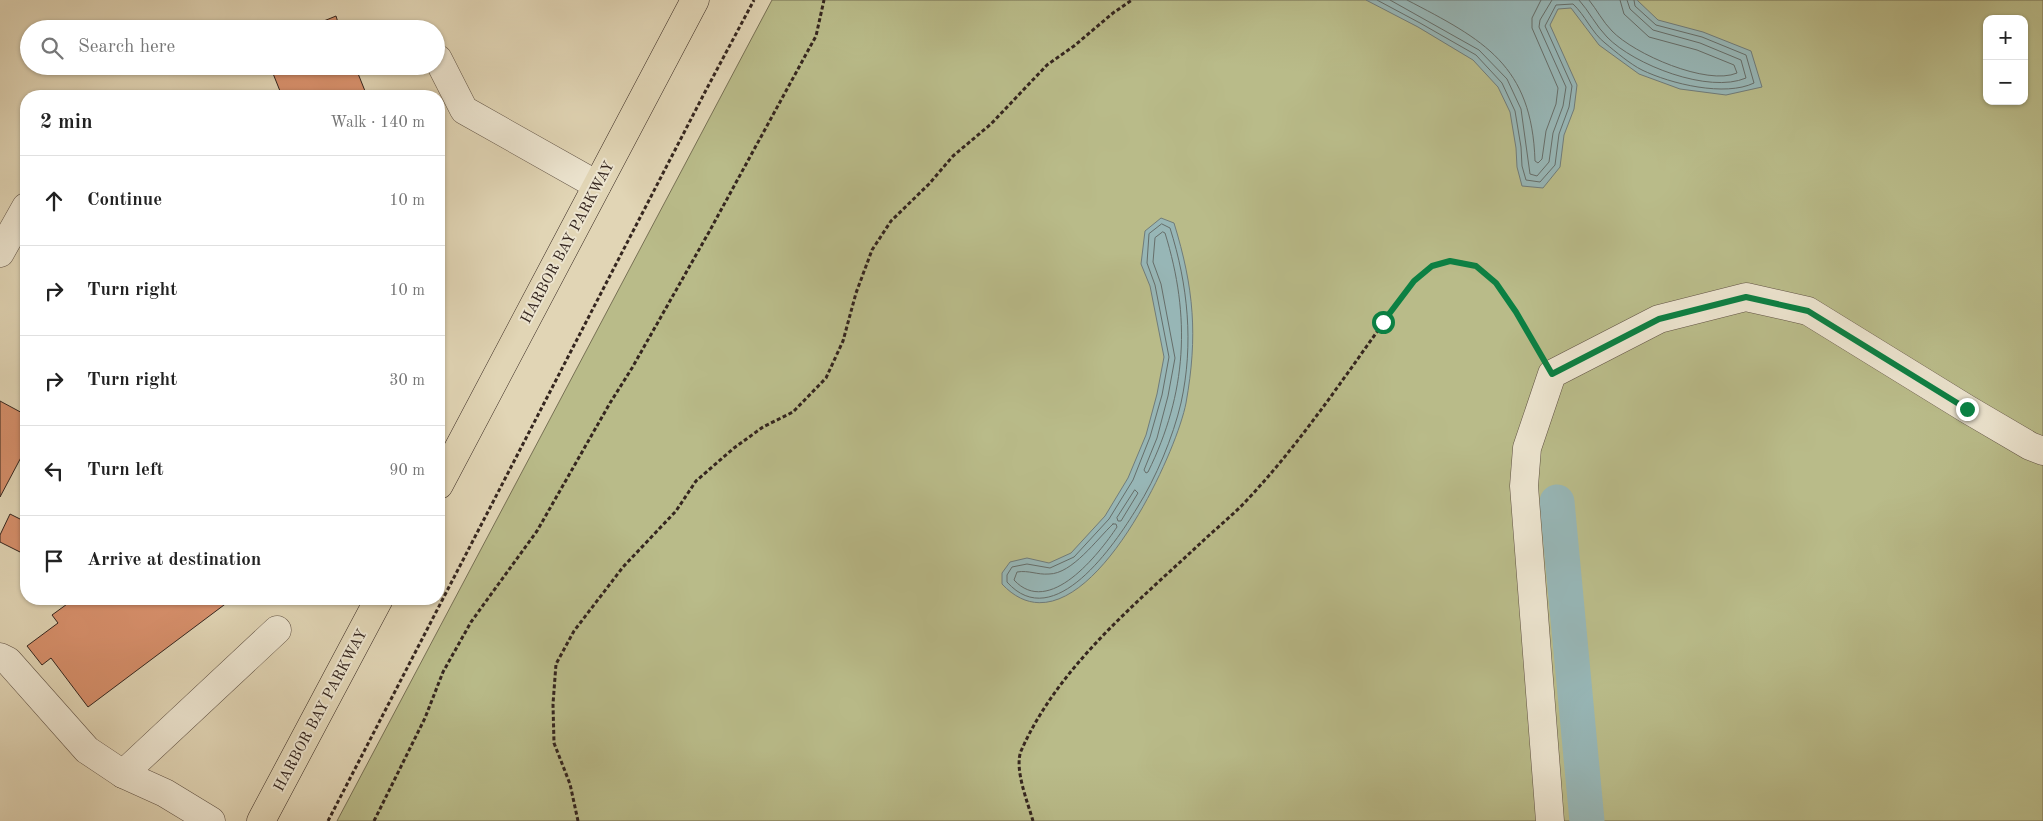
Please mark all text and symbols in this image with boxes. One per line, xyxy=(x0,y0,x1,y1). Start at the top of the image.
map controls xyxy=(1983,15,2028,105)
button: + xyxy=(1983,15,2028,60)
search box xyxy=(20,20,445,75)
icon: search xyxy=(38,34,66,62)
text: Search here xyxy=(78,38,175,57)
button: − xyxy=(1983,60,2028,105)
text: 2 min xyxy=(40,112,93,133)
text: Walk · 140 m xyxy=(330,115,425,131)
street label: HARBOR BAY PARKWAY xyxy=(519,159,618,326)
icon: ahead xyxy=(40,187,68,215)
text: Continue xyxy=(87,191,162,210)
text: 10 m xyxy=(389,193,425,209)
icon: right xyxy=(40,277,68,305)
text: Turn right xyxy=(87,281,177,300)
text: 10 m xyxy=(389,283,425,299)
route start xyxy=(1372,311,1395,334)
icon: right xyxy=(40,367,68,395)
text: Turn right xyxy=(87,371,177,390)
text: 30 m xyxy=(389,373,425,389)
route end xyxy=(1956,398,1979,421)
icon: left xyxy=(40,457,68,485)
text: Turn left xyxy=(87,461,164,480)
text: 90 m xyxy=(389,463,425,479)
icon: arrive xyxy=(40,547,68,575)
text: Arrive at destination xyxy=(87,551,261,570)
street label: HARBOR BAY PARKWAY xyxy=(272,627,371,794)

